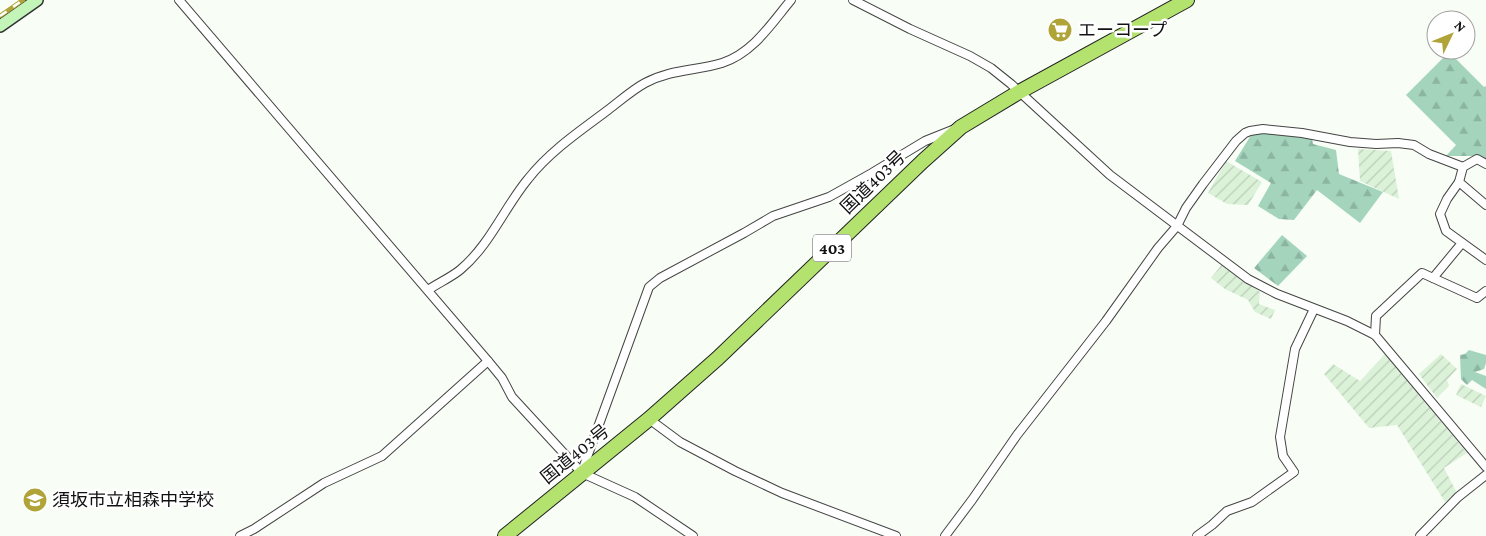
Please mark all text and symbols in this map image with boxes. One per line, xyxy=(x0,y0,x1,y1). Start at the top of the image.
north arrow xyxy=(1426,10,1476,60)
supermarket icon: エーコープ xyxy=(1047,17,1073,43)
text: N xyxy=(1451,17,1470,35)
place label: エーコープ xyxy=(1078,20,1167,40)
street label: 国道403号 xyxy=(837,146,909,218)
road number: 403 xyxy=(813,234,851,262)
street label: 国道403号 xyxy=(537,421,613,487)
school or university icon: 須坂市立相森中学校 xyxy=(22,487,48,513)
place label: 須坂市立相森中学校 xyxy=(52,490,214,510)

